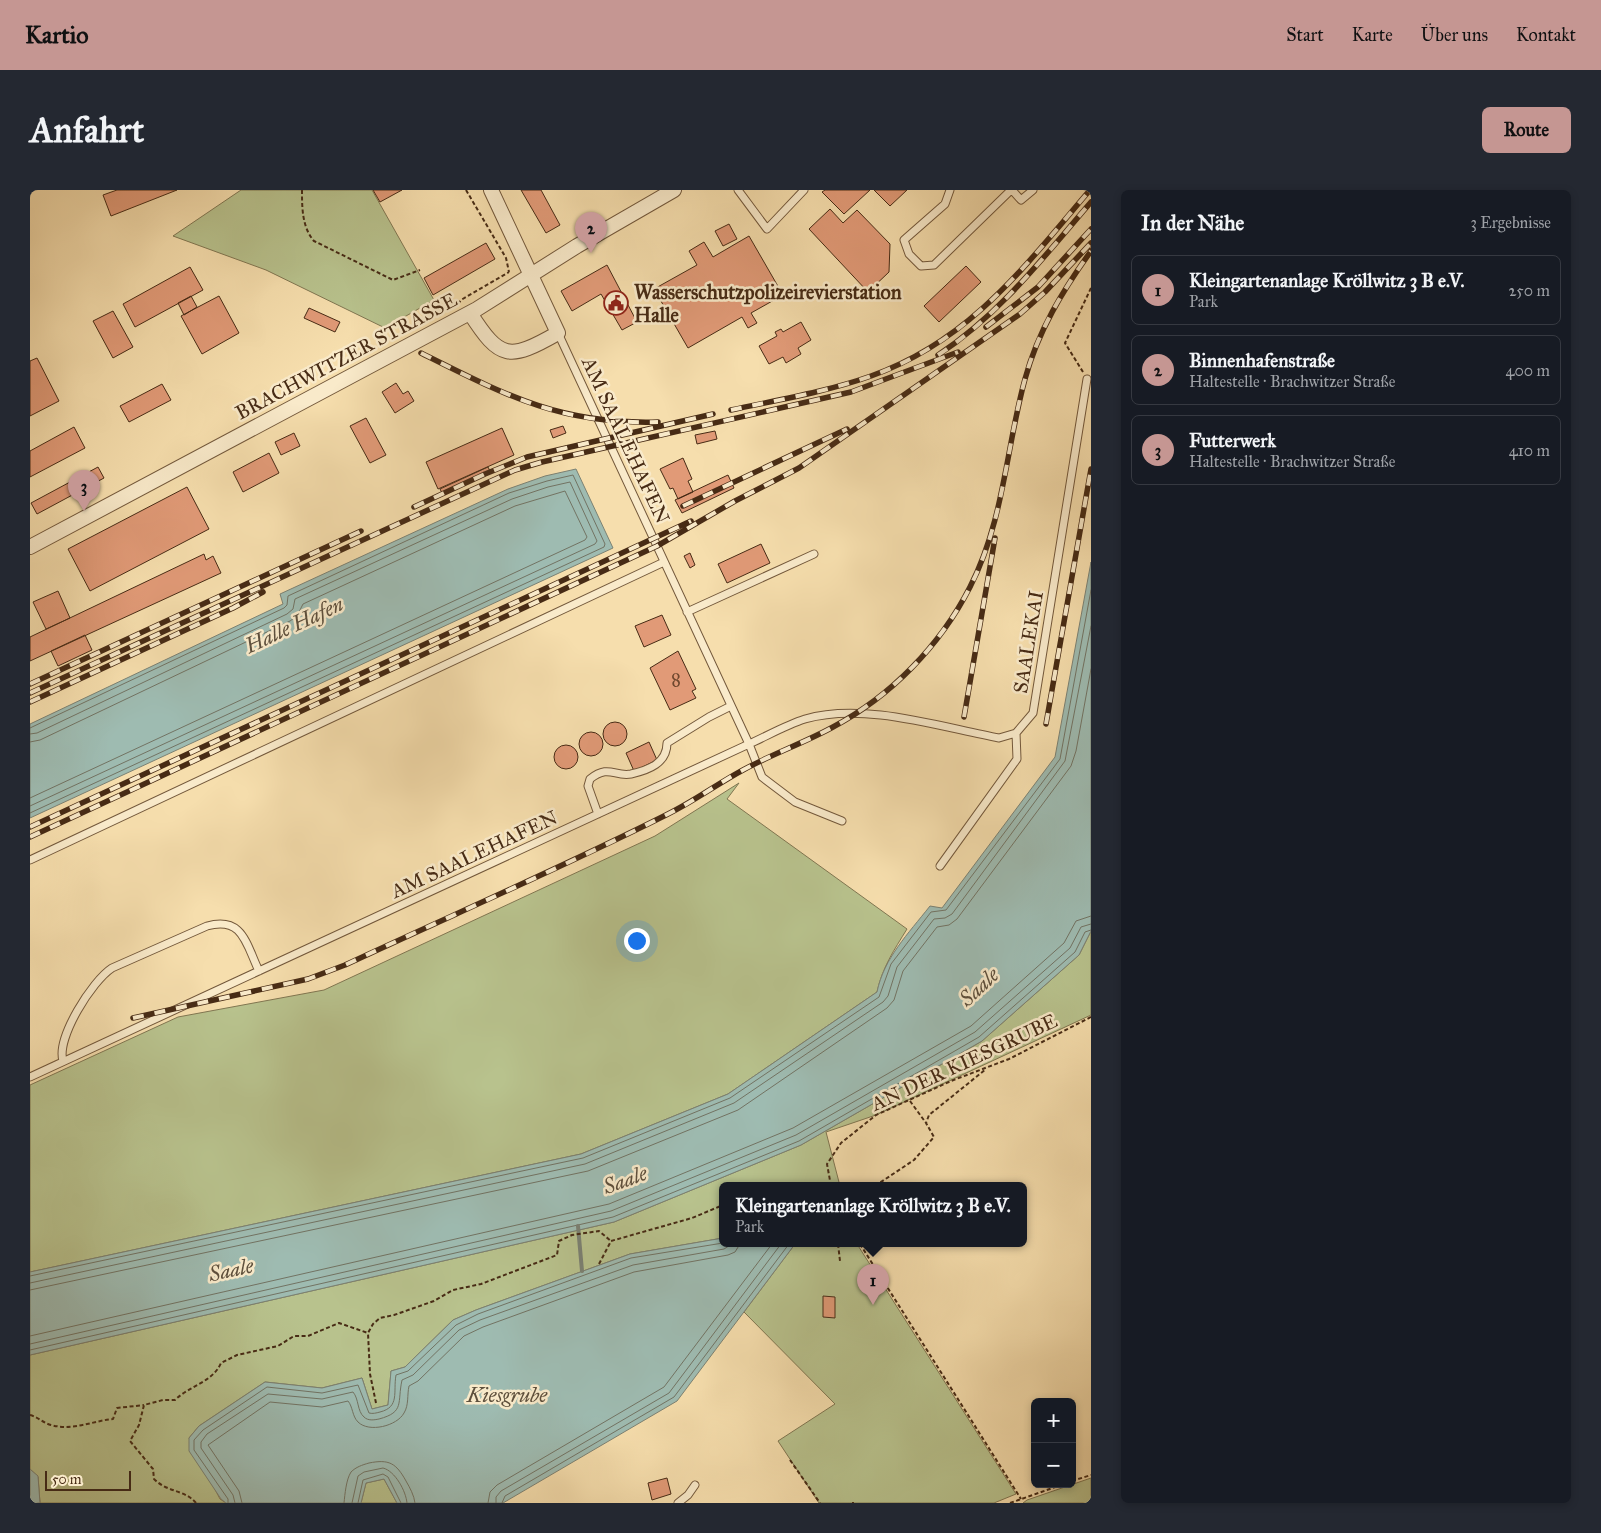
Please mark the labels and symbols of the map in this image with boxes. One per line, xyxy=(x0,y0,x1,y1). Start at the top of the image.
pin: 2 xyxy=(575,212,607,253)
place label: Wasserschutzpolizeirevierstation Halle xyxy=(634,280,902,327)
street label: BRACHWITZER STRASSE xyxy=(231,287,461,425)
public building icon: Wasserschutzpolizeirevierstation Halle xyxy=(603,290,629,316)
street label: AM SAALEHAFEN xyxy=(576,352,675,527)
pin: 3 xyxy=(68,470,100,511)
street label: SAALEKAI xyxy=(1008,589,1048,695)
water label: Halle Hafen xyxy=(240,591,347,660)
house number: 8 xyxy=(671,669,681,691)
street label: AM SAALEHAFEN xyxy=(386,805,561,904)
your location xyxy=(624,928,650,954)
water label: Saale xyxy=(953,961,1005,1012)
street label: AN DER KIESGRUBE xyxy=(866,1008,1061,1116)
water label: Saale xyxy=(599,1160,652,1200)
water label: Saale xyxy=(205,1252,257,1288)
pin: 1 xyxy=(857,1264,889,1305)
water label: Kiesgrube xyxy=(466,1382,548,1408)
scale bar xyxy=(45,1468,131,1491)

